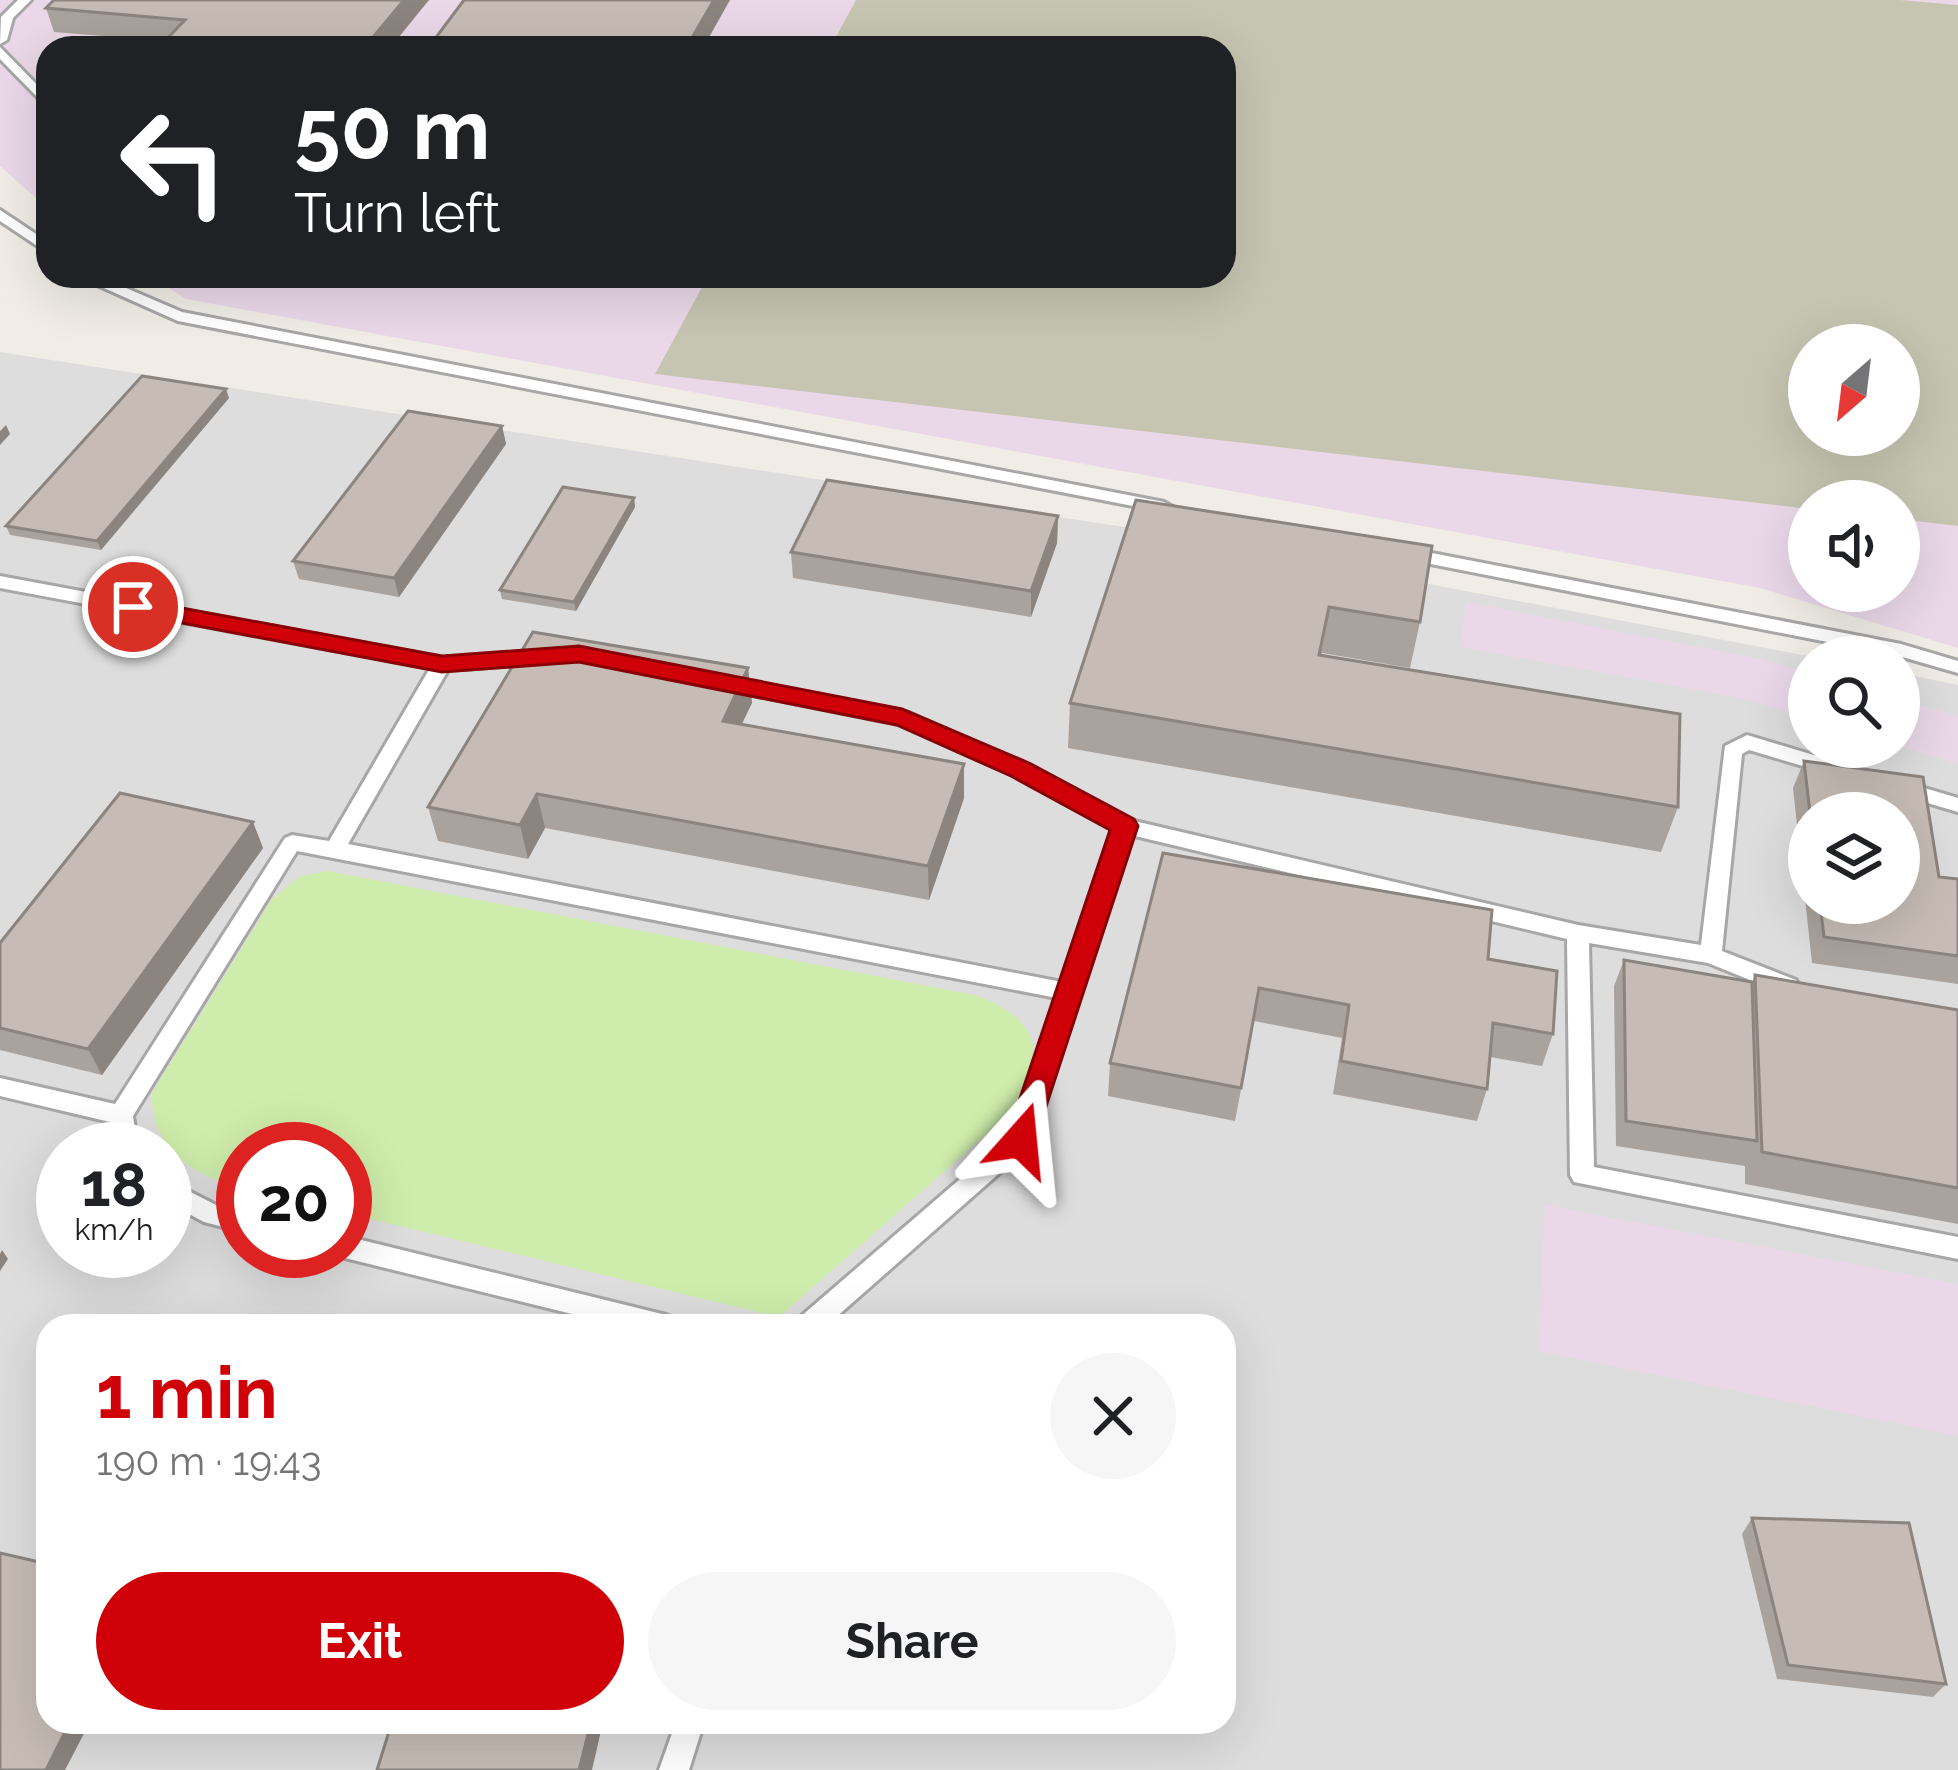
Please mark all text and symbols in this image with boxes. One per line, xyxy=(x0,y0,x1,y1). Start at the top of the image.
text: 50 m xyxy=(294,80,490,179)
icon: left xyxy=(96,84,252,240)
text: Turn left xyxy=(294,181,501,245)
north arrow xyxy=(1788,324,1920,456)
map controls xyxy=(1788,324,1920,924)
button: sound xyxy=(1788,480,1920,612)
pin xyxy=(82,556,184,658)
icon: arrive xyxy=(100,574,166,640)
button: search xyxy=(1788,636,1920,768)
button: layers xyxy=(1788,792,1920,924)
position arrow xyxy=(958,1077,1084,1203)
speed limit sign: 20 xyxy=(216,1122,372,1278)
text: 18 xyxy=(81,1150,147,1220)
text: km/h xyxy=(74,1212,154,1247)
text: 1 min xyxy=(96,1350,278,1435)
button: close xyxy=(1050,1353,1176,1479)
text: 190 m · 19:43 xyxy=(96,1438,321,1484)
button: Exit xyxy=(96,1572,624,1710)
button: Share xyxy=(648,1572,1176,1710)

